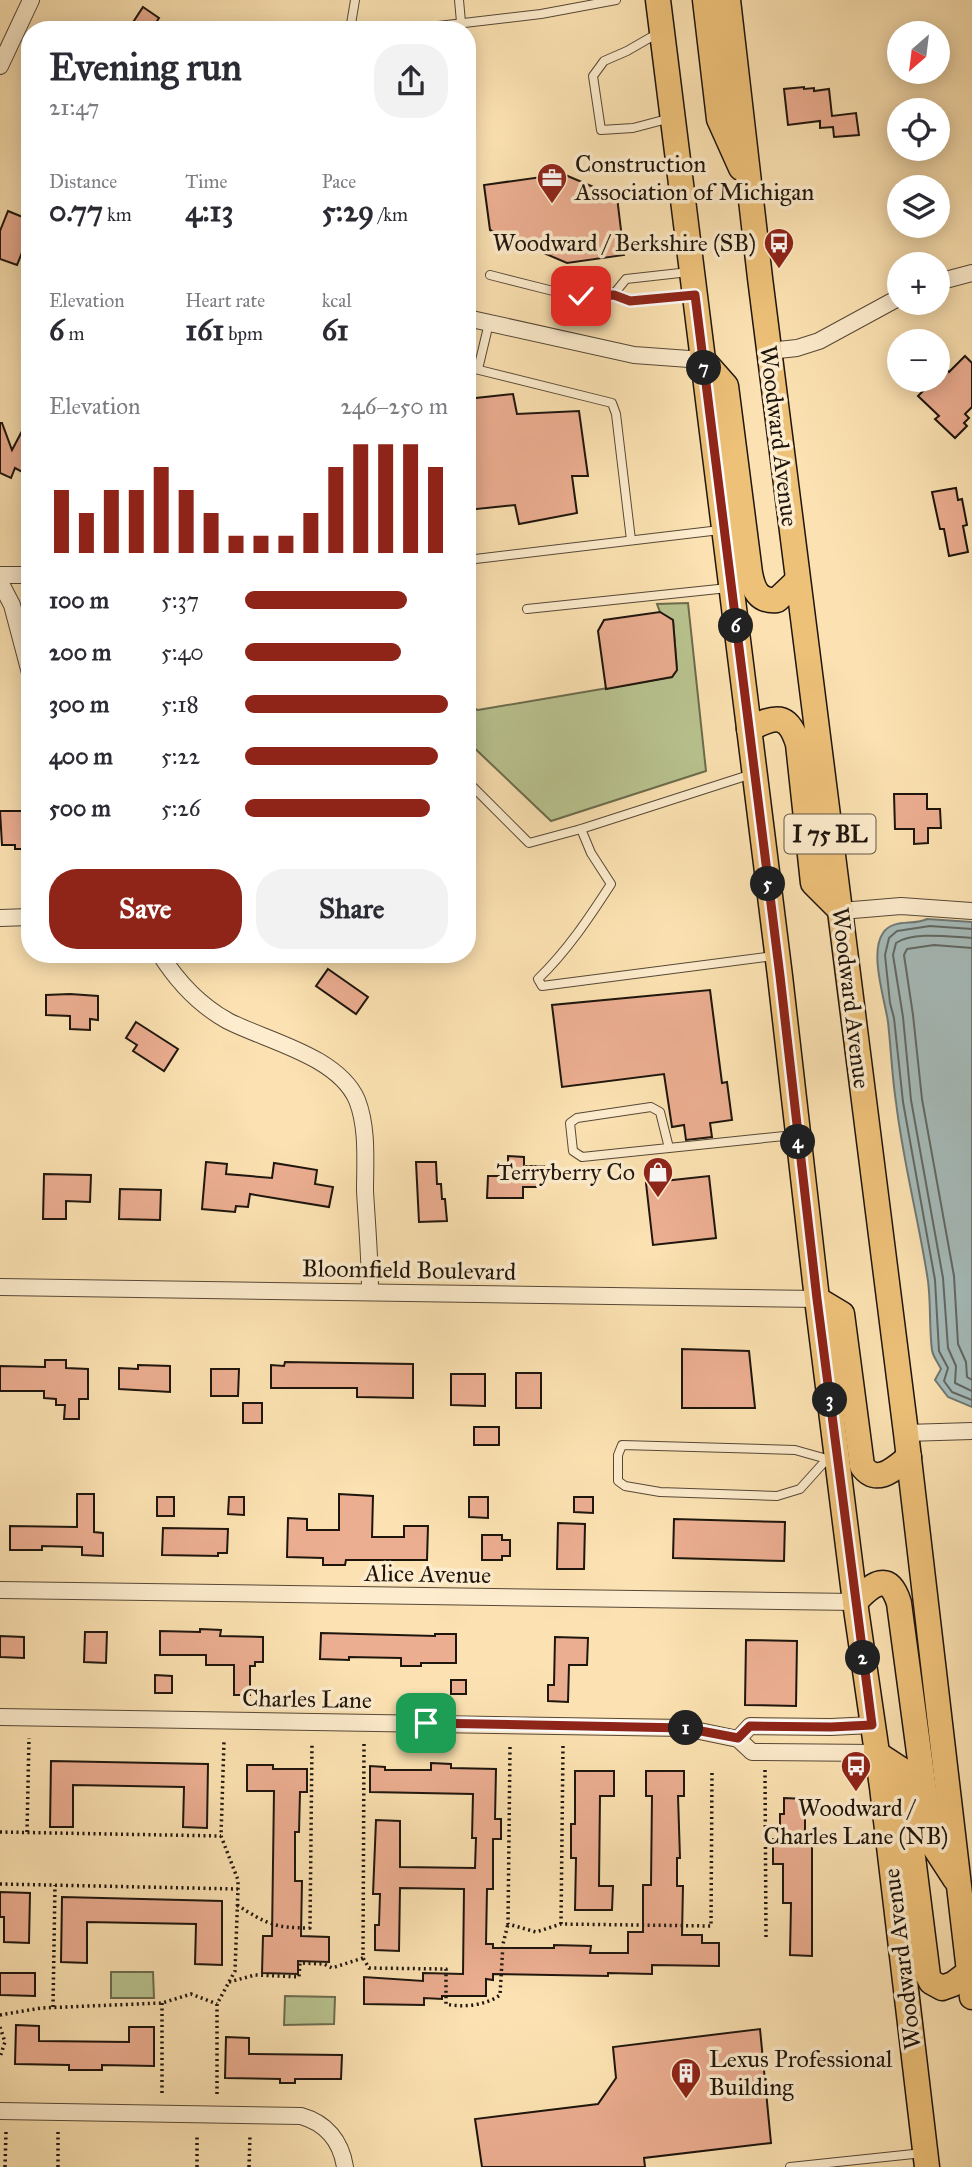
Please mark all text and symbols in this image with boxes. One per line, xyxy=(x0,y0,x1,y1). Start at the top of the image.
north arrow xyxy=(887,21,950,84)
map controls xyxy=(887,21,950,392)
text: Evening run xyxy=(49,44,242,90)
button: share xyxy=(374,44,448,118)
text: 21:47 xyxy=(49,93,99,121)
button: locate xyxy=(887,98,950,161)
place label: Construction Association of Michigan xyxy=(574,149,814,207)
office icon: Construction Association of Michigan xyxy=(535,161,569,205)
text: Distance xyxy=(49,170,117,193)
text: Time xyxy=(185,170,227,193)
text: Pace xyxy=(322,170,356,193)
button: layers xyxy=(887,175,950,238)
text: 0.77 xyxy=(49,193,103,229)
text: 4:13 xyxy=(185,193,233,229)
text: 5:29 xyxy=(322,193,374,229)
text: km xyxy=(103,203,132,226)
text: /km xyxy=(374,203,408,226)
bus stop icon: Woodward / Berkshire (SB) xyxy=(762,226,796,270)
place label: Woodward / Berkshire (SB) xyxy=(493,228,756,258)
button: + xyxy=(887,252,950,315)
pin xyxy=(551,266,611,326)
icon: check xyxy=(562,277,600,315)
text: Elevation xyxy=(49,289,124,312)
text: Heart rate xyxy=(185,289,265,312)
text: kcal xyxy=(322,289,352,312)
text: 6 xyxy=(49,312,64,348)
text: 161 xyxy=(185,312,224,348)
text: 61 xyxy=(322,312,349,348)
text: m xyxy=(64,322,84,345)
text: bpm xyxy=(224,322,263,345)
button: − xyxy=(887,329,950,392)
street label: Woodward Avenue xyxy=(753,344,805,528)
pin: 7 xyxy=(686,350,722,386)
text: 7 xyxy=(698,356,709,379)
text: Elevation xyxy=(49,392,140,420)
text: 246–250 m xyxy=(340,392,448,420)
text: 100 m xyxy=(49,586,109,614)
text: 5:37 xyxy=(161,586,199,614)
pin: 6 xyxy=(718,608,754,644)
text: 6 xyxy=(731,614,740,637)
text: 200 m xyxy=(49,638,111,666)
text: 5:40 xyxy=(161,638,204,666)
text: 300 m xyxy=(49,690,109,718)
text: 5:18 xyxy=(161,690,199,718)
text: 400 m xyxy=(49,742,113,770)
text: 5:22 xyxy=(161,742,200,770)
text: 500 m xyxy=(49,794,111,822)
text: 5:26 xyxy=(161,794,201,822)
road number: I 75 BL xyxy=(784,814,876,854)
pin: 5 xyxy=(750,866,786,902)
button: Save xyxy=(49,869,242,949)
button: Share xyxy=(256,869,448,949)
text: 5 xyxy=(763,872,772,895)
street label: Woodward Avenue xyxy=(825,906,877,1090)
pin: 4 xyxy=(780,1124,816,1160)
text: 4 xyxy=(792,1130,803,1153)
shop icon: Terryberry Co xyxy=(641,1155,675,1199)
place label: Terryberry Co xyxy=(497,1157,635,1187)
street label: Bloomfield Boulevard xyxy=(302,1253,516,1287)
pin: 3 xyxy=(812,1382,848,1418)
text: 3 xyxy=(826,1388,833,1411)
street label: Alice Avenue xyxy=(363,1558,492,1590)
pin: 2 xyxy=(846,1640,880,1676)
text: 2 xyxy=(858,1646,867,1669)
street label: Charles Lane xyxy=(242,1683,372,1715)
pin xyxy=(396,1693,456,1753)
icon: arrive xyxy=(407,1704,445,1742)
pin: 1 xyxy=(668,1710,704,1746)
text: 1 xyxy=(682,1716,689,1739)
bus stop icon: Woodward / Charles Lane (NB) xyxy=(839,1749,873,1793)
place label: Woodward / Charles Lane (NB) xyxy=(764,1793,948,1851)
street label: Woodward Avenue xyxy=(876,1867,928,2051)
place label: Lexus Professional Building xyxy=(709,2044,893,2102)
building icon: Lexus Professional Building xyxy=(669,2056,703,2100)

